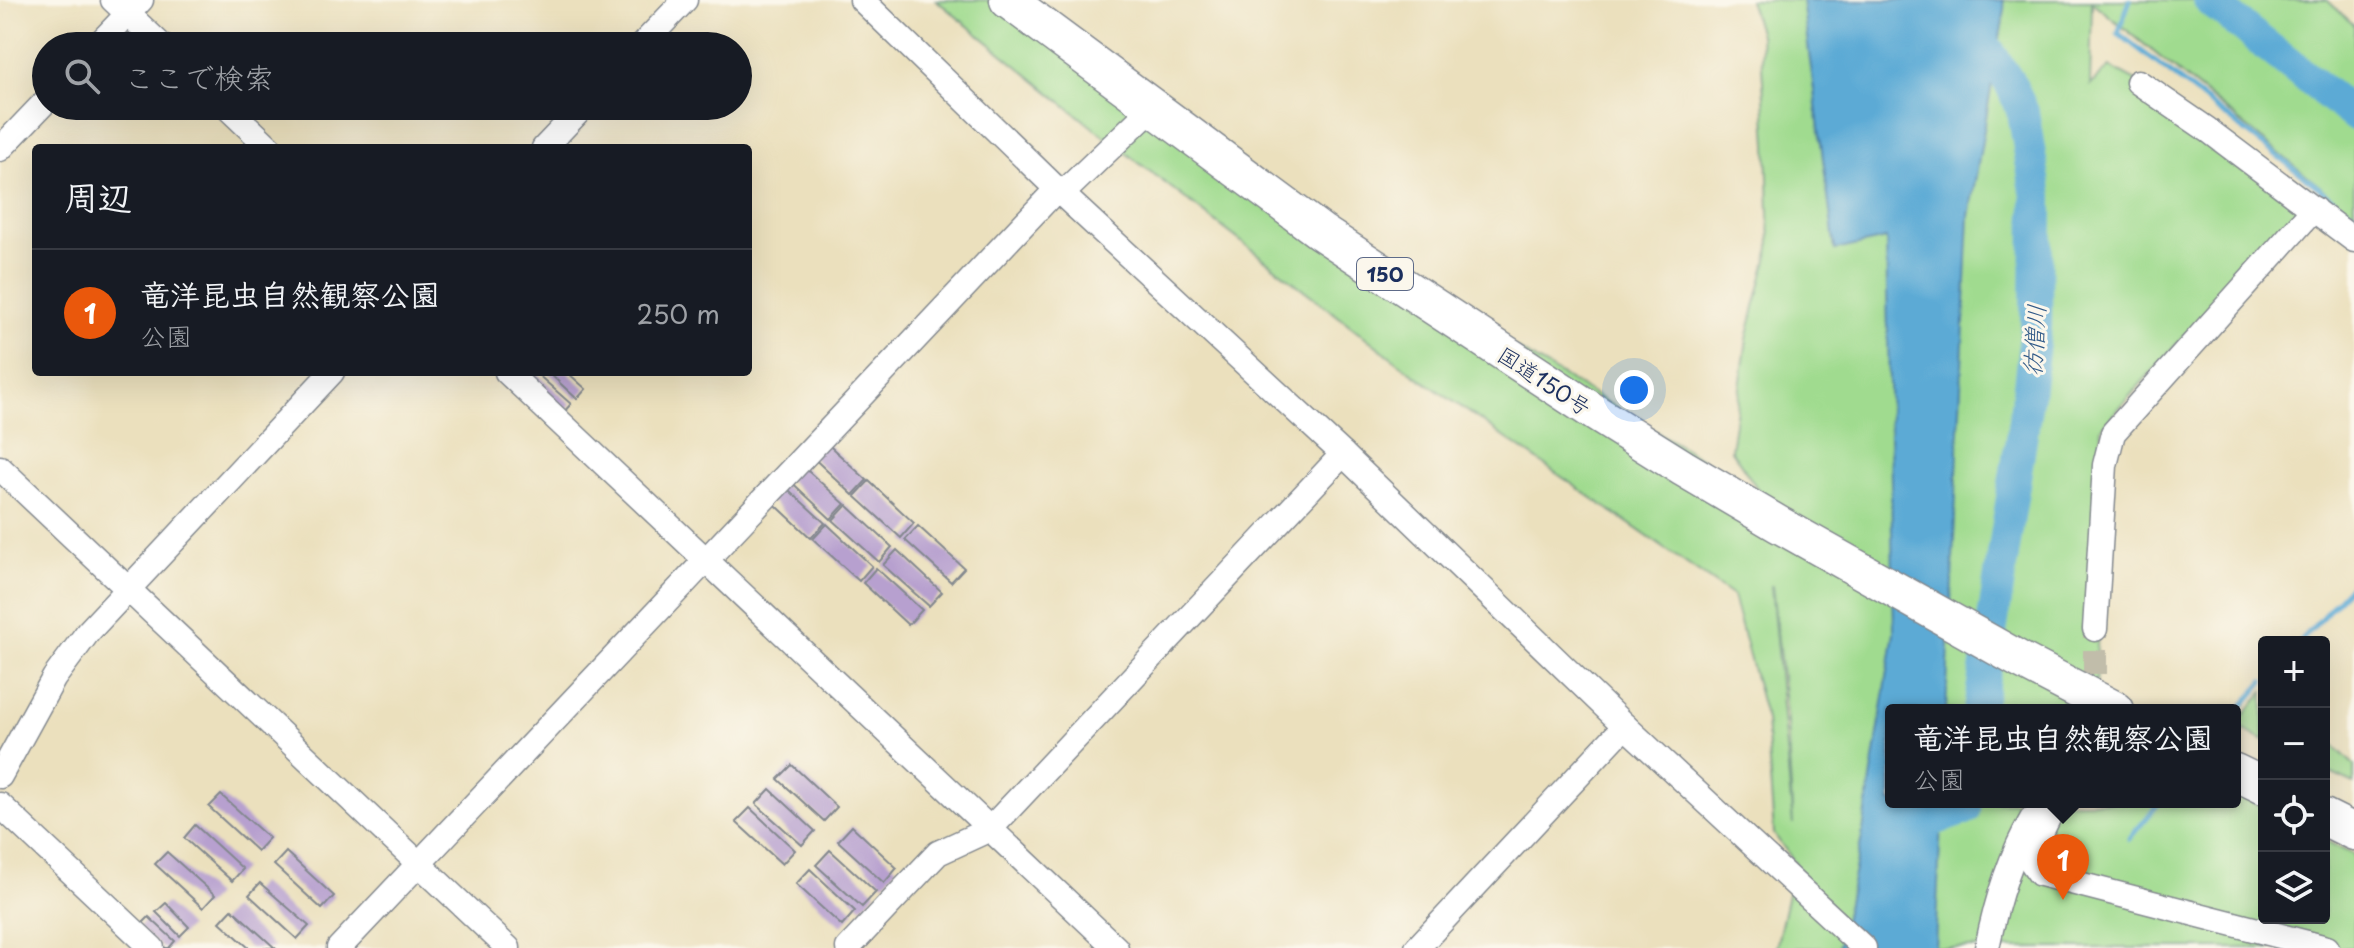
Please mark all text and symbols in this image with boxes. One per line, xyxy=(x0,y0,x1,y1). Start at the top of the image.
search box xyxy=(32,32,752,120)
icon: search xyxy=(60,54,104,98)
text: ここで検索 xyxy=(124,54,274,99)
text: 周辺 xyxy=(64,170,132,222)
road number: 150 xyxy=(1357,258,1413,290)
text: 竜洋昆虫自然観察公園 xyxy=(140,271,440,316)
text: 1 xyxy=(84,294,96,333)
text: 250 m xyxy=(636,294,720,333)
water label: 彷僧川 xyxy=(2013,303,2053,377)
text: 公園 xyxy=(140,316,192,355)
street label: 国道150号 xyxy=(1492,337,1598,423)
your location xyxy=(1614,370,1654,410)
map controls xyxy=(2258,636,2330,924)
button: + xyxy=(2258,636,2330,708)
popup xyxy=(1885,704,2241,808)
button: − xyxy=(2258,708,2330,780)
text: 竜洋昆虫自然観察公園 xyxy=(1913,714,2213,759)
text: 公園 xyxy=(1913,759,1965,798)
button: locate xyxy=(2258,780,2330,852)
pin: 1 xyxy=(2037,834,2089,900)
button: layers xyxy=(2258,852,2330,924)

